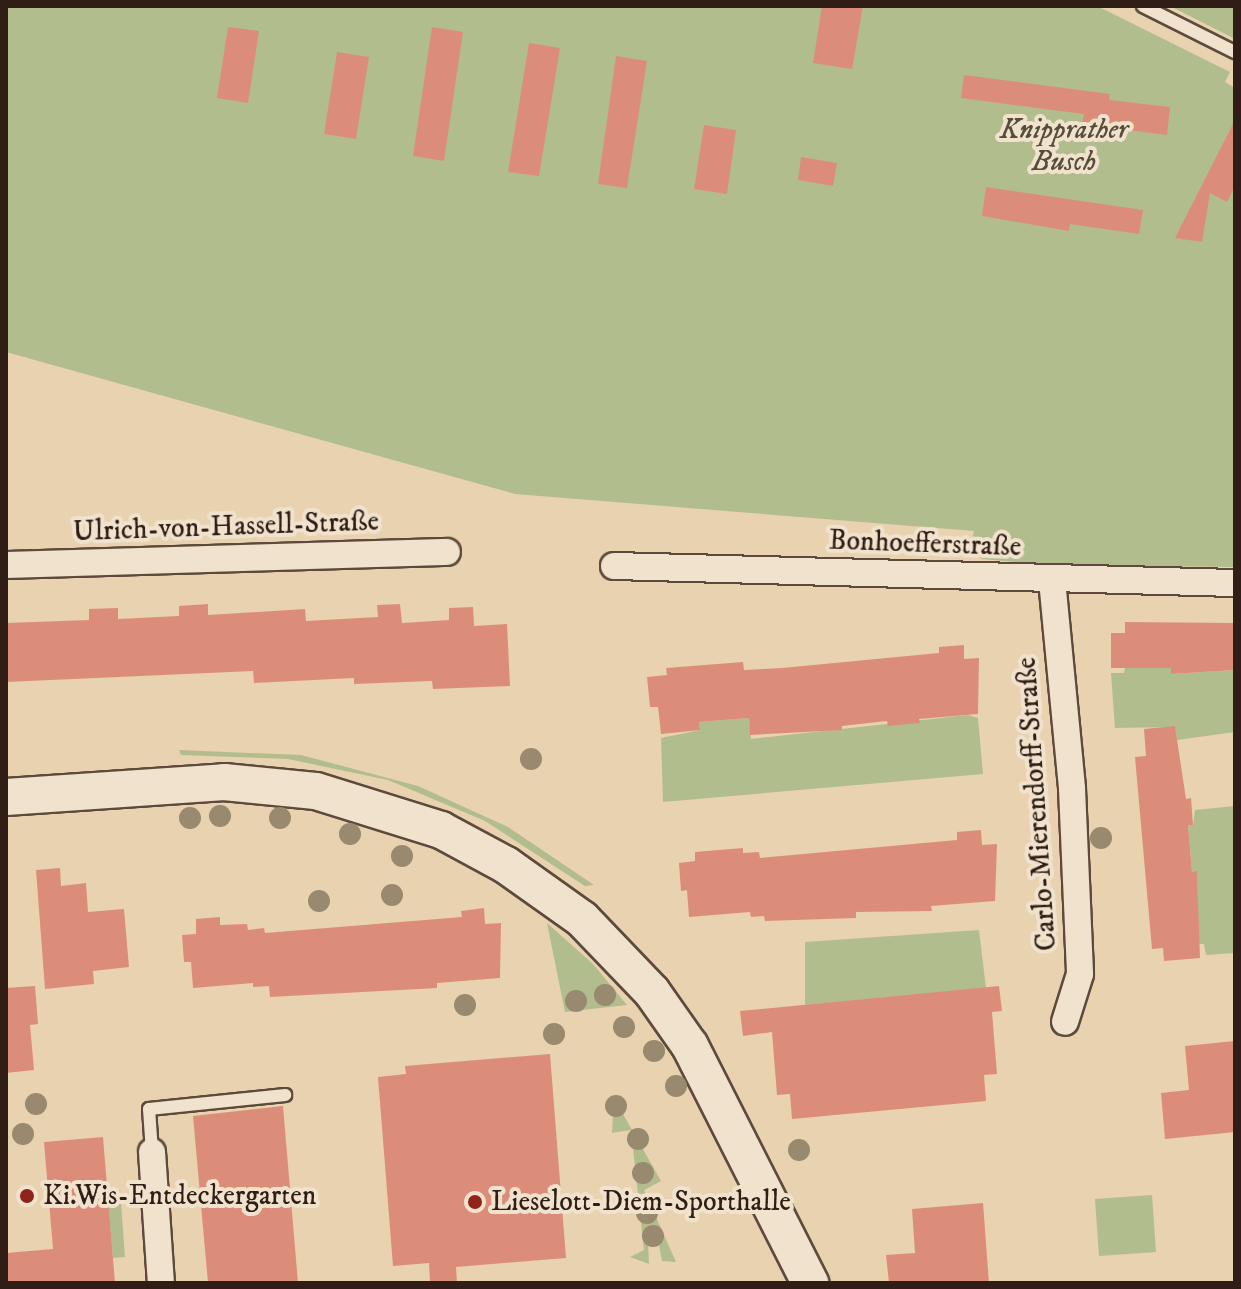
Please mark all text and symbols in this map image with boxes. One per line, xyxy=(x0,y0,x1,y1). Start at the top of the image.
park label: Knipprather Busch xyxy=(1000,113,1128,179)
street label: Ulrich-von-Hassell-Straße xyxy=(73,505,379,549)
street label: Bonhoefferstraße xyxy=(828,524,1022,564)
street label: Carlo-Mierendorff-Straße xyxy=(1010,656,1064,952)
place label: Ki.Wis-Entdeckergarten xyxy=(43,1179,316,1213)
place label: Lieselott-Diem-Sporthalle xyxy=(491,1185,791,1219)
marker: Ki.Wis-Entdeckergarten xyxy=(18,1187,36,1205)
marker: Lieselott-Diem-Sporthalle xyxy=(466,1193,484,1211)

